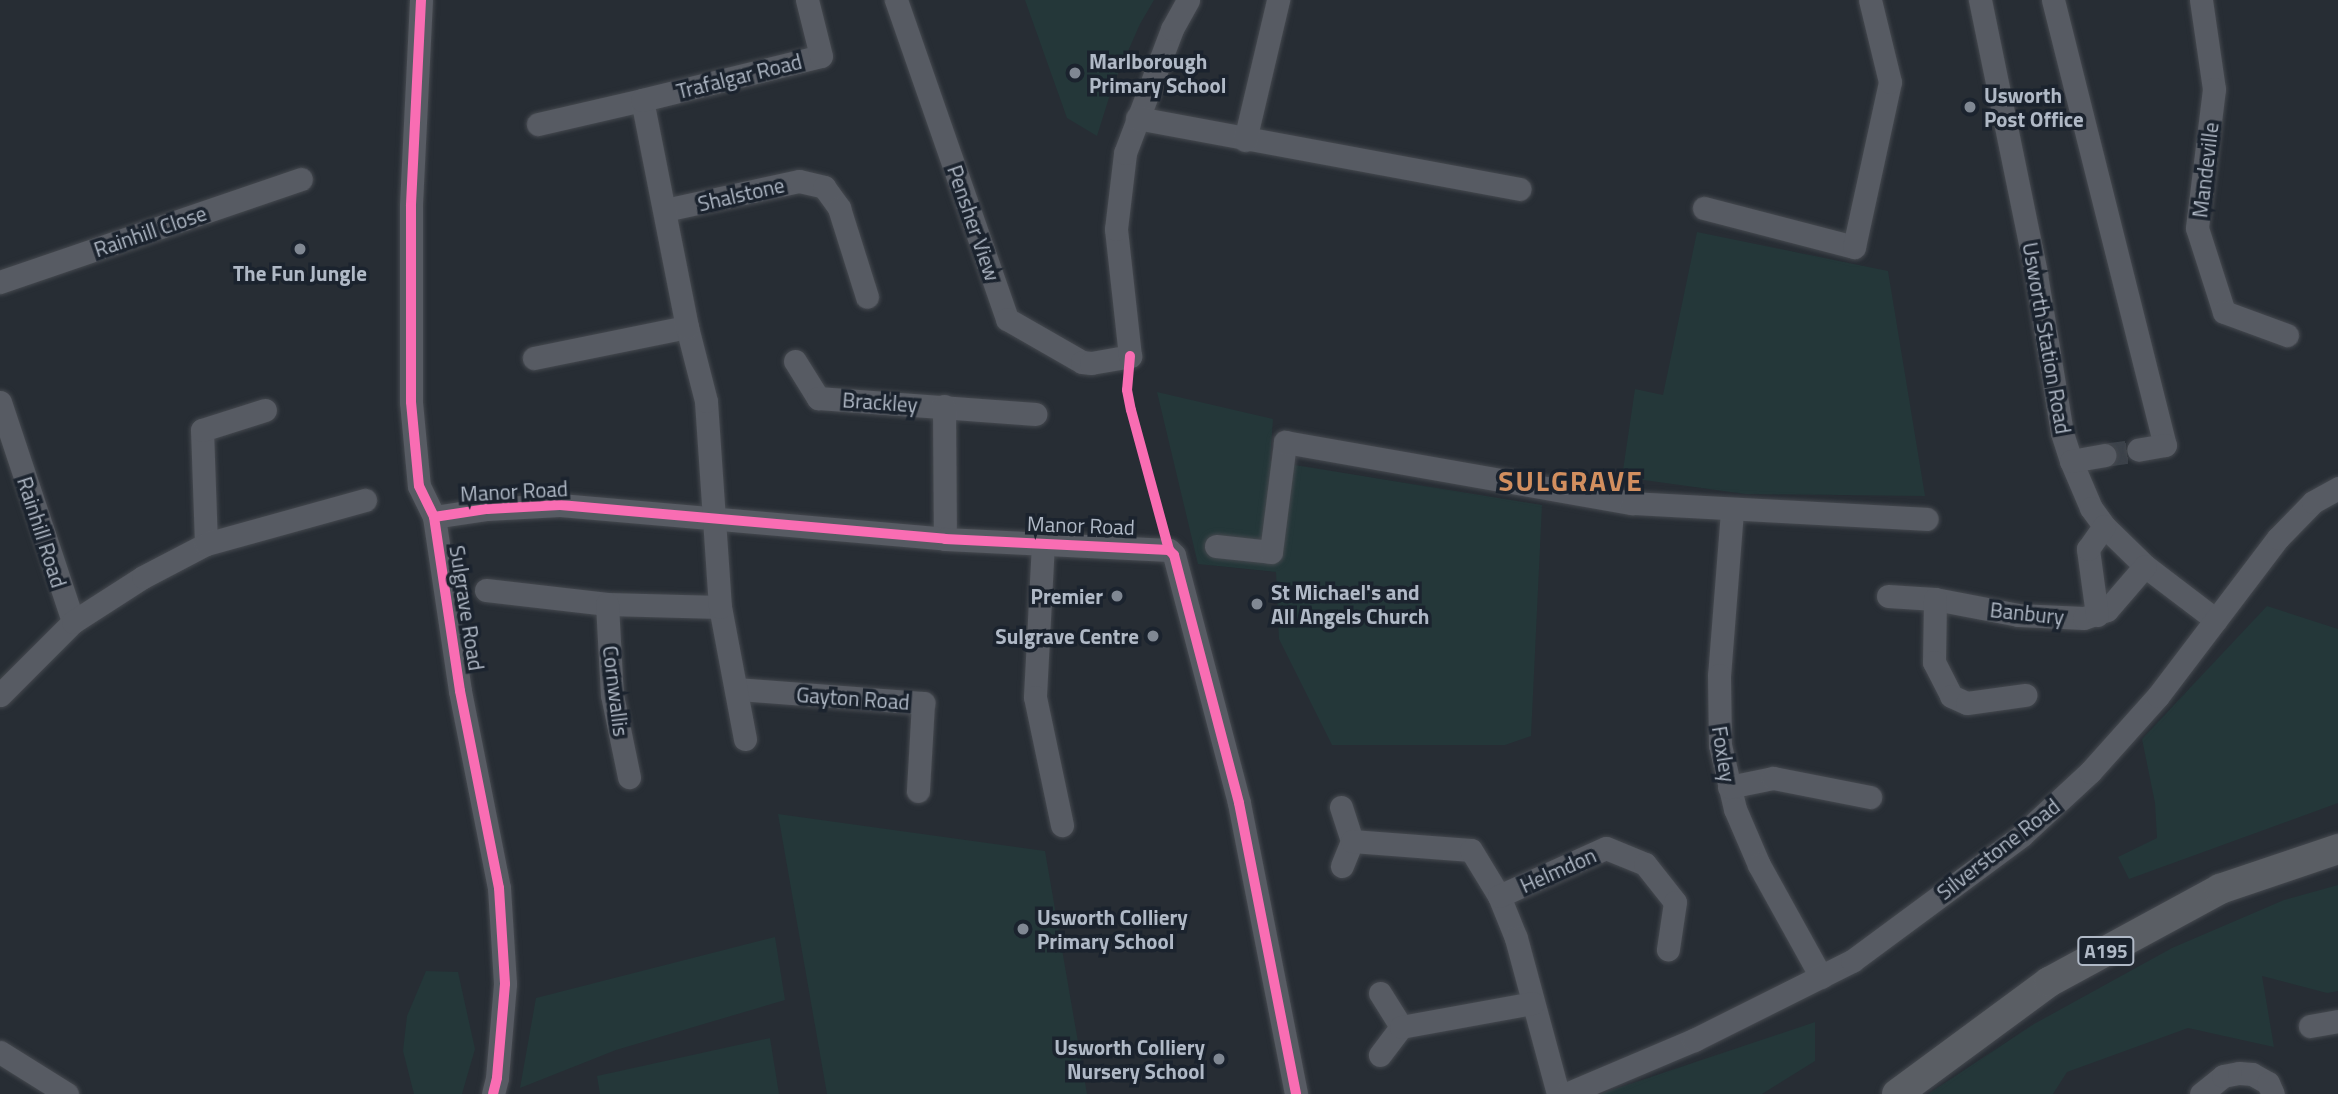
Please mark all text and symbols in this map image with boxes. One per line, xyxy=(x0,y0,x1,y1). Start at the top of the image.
street label: Trafalgar Road xyxy=(674,48,804,104)
place label: Marlborough Primary School xyxy=(1089,48,1226,98)
marker: Marlborough Primary School xyxy=(1067,65,1083,81)
place label: Usworth Post Office xyxy=(1984,82,2084,132)
marker: Usworth Post Office xyxy=(1962,99,1978,115)
street label: Mandeville xyxy=(2187,121,2223,219)
street label: Pensher View xyxy=(942,162,1006,284)
street label: Shalstone xyxy=(695,172,787,216)
street label: Rainhill Close xyxy=(90,200,210,262)
street label: Usworth Station Road xyxy=(2018,240,2076,436)
marker: The Fun Jungle xyxy=(292,241,308,257)
place label: The Fun Jungle xyxy=(233,260,367,286)
street label: Brackley xyxy=(842,387,918,417)
district label: SULGRAVE xyxy=(1499,464,1643,498)
street label: Rainhill Road xyxy=(12,473,72,591)
street label: Manor Road xyxy=(459,476,569,506)
street label: Manor Road xyxy=(1027,511,1135,539)
street label: Sulgrave Road xyxy=(445,544,489,672)
place label: St Michael's and All Angels Church xyxy=(1271,579,1429,629)
place label: Premier xyxy=(1031,583,1103,609)
marker: Premier xyxy=(1109,588,1125,604)
marker: St Michael's and All Angels Church xyxy=(1249,596,1265,612)
street label: Banbury xyxy=(1989,597,2065,629)
place label: Sulgrave Centre xyxy=(995,623,1139,649)
marker: Sulgrave Centre xyxy=(1145,628,1161,644)
street label: Cornwallis xyxy=(598,644,634,738)
street label: Gayton Road xyxy=(796,681,910,715)
street label: Foxley xyxy=(1707,724,1741,784)
street label: Silverstone Road xyxy=(1932,793,2064,905)
street label: Helmdon xyxy=(1516,842,1600,898)
place label: Usworth Colliery Primary School xyxy=(1037,904,1188,954)
marker: Usworth Colliery Primary School xyxy=(1015,921,1031,937)
road number: A195 xyxy=(2076,936,2136,967)
place label: Usworth Colliery Nursery School xyxy=(1054,1034,1205,1084)
marker: Usworth Colliery Nursery School xyxy=(1211,1051,1227,1067)

